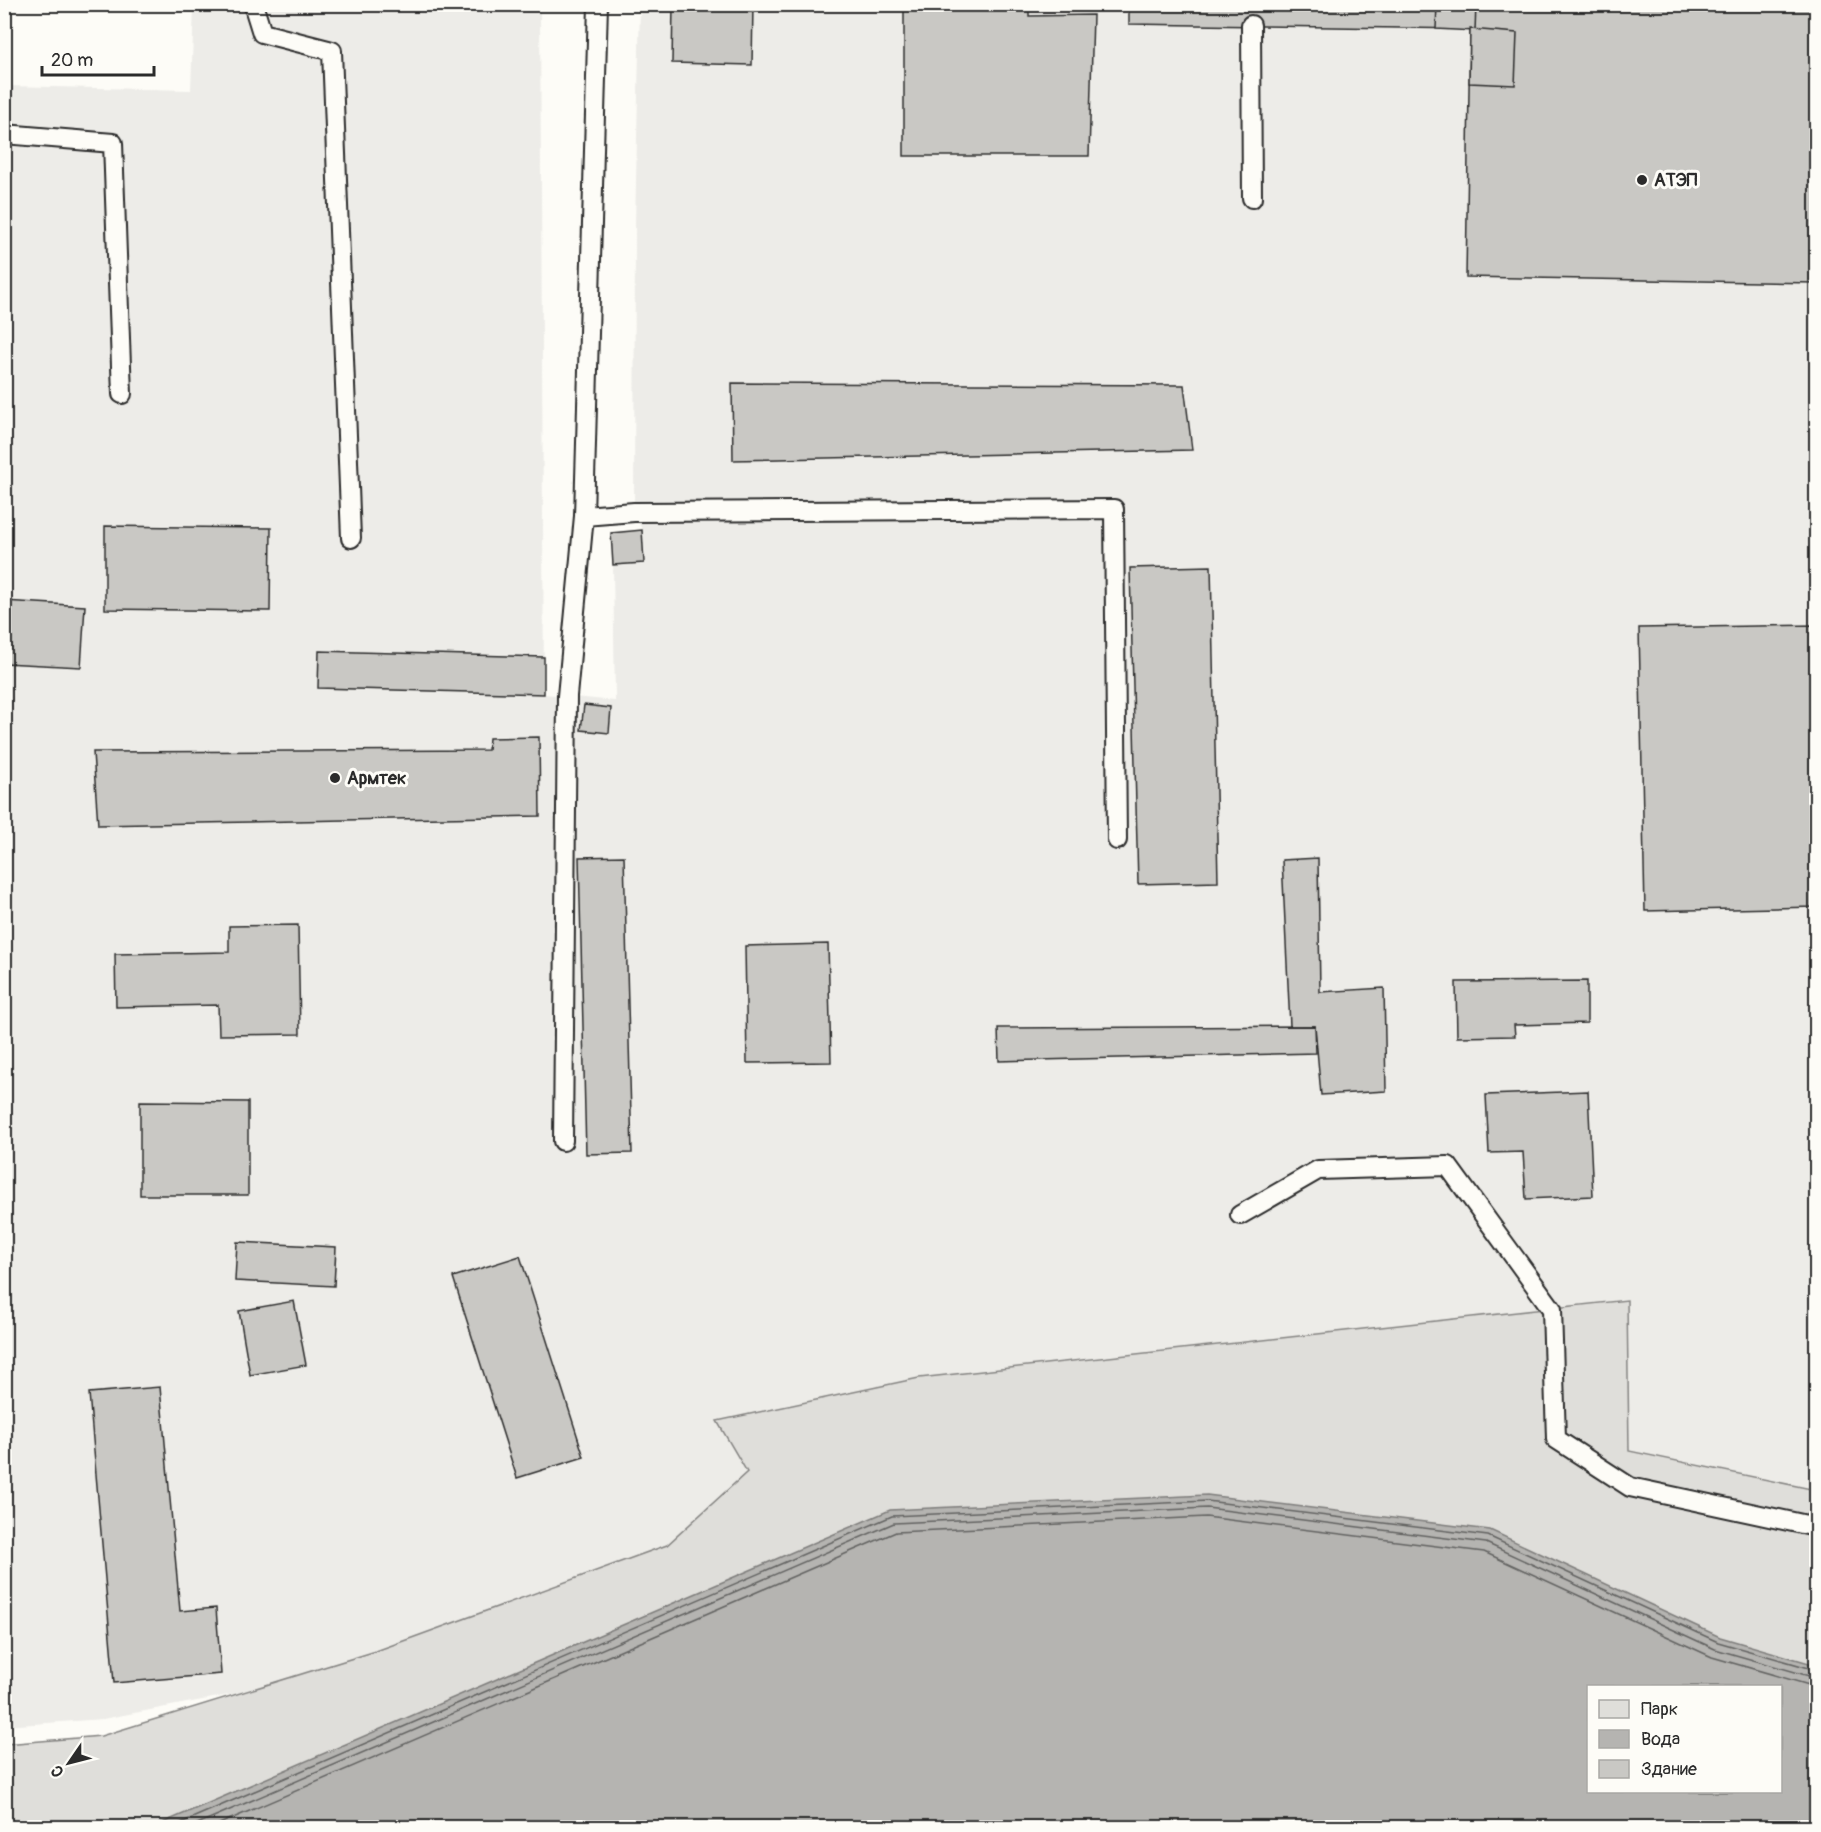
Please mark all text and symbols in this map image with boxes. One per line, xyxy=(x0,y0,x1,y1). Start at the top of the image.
scale bar xyxy=(42,39,154,77)
text: 20 m xyxy=(51,49,93,72)
place label: АТЭП xyxy=(1654,169,1697,192)
marker: АТЭП xyxy=(1635,173,1649,187)
place label: Армтек xyxy=(347,767,406,790)
marker: Армтек xyxy=(328,771,342,785)
legend xyxy=(1587,1685,1782,1793)
text: Парк xyxy=(1641,1698,1678,1721)
text: Вода xyxy=(1641,1728,1680,1751)
north arrow xyxy=(39,1733,99,1793)
text: Здание xyxy=(1641,1758,1697,1781)
text: С xyxy=(46,1761,69,1781)

